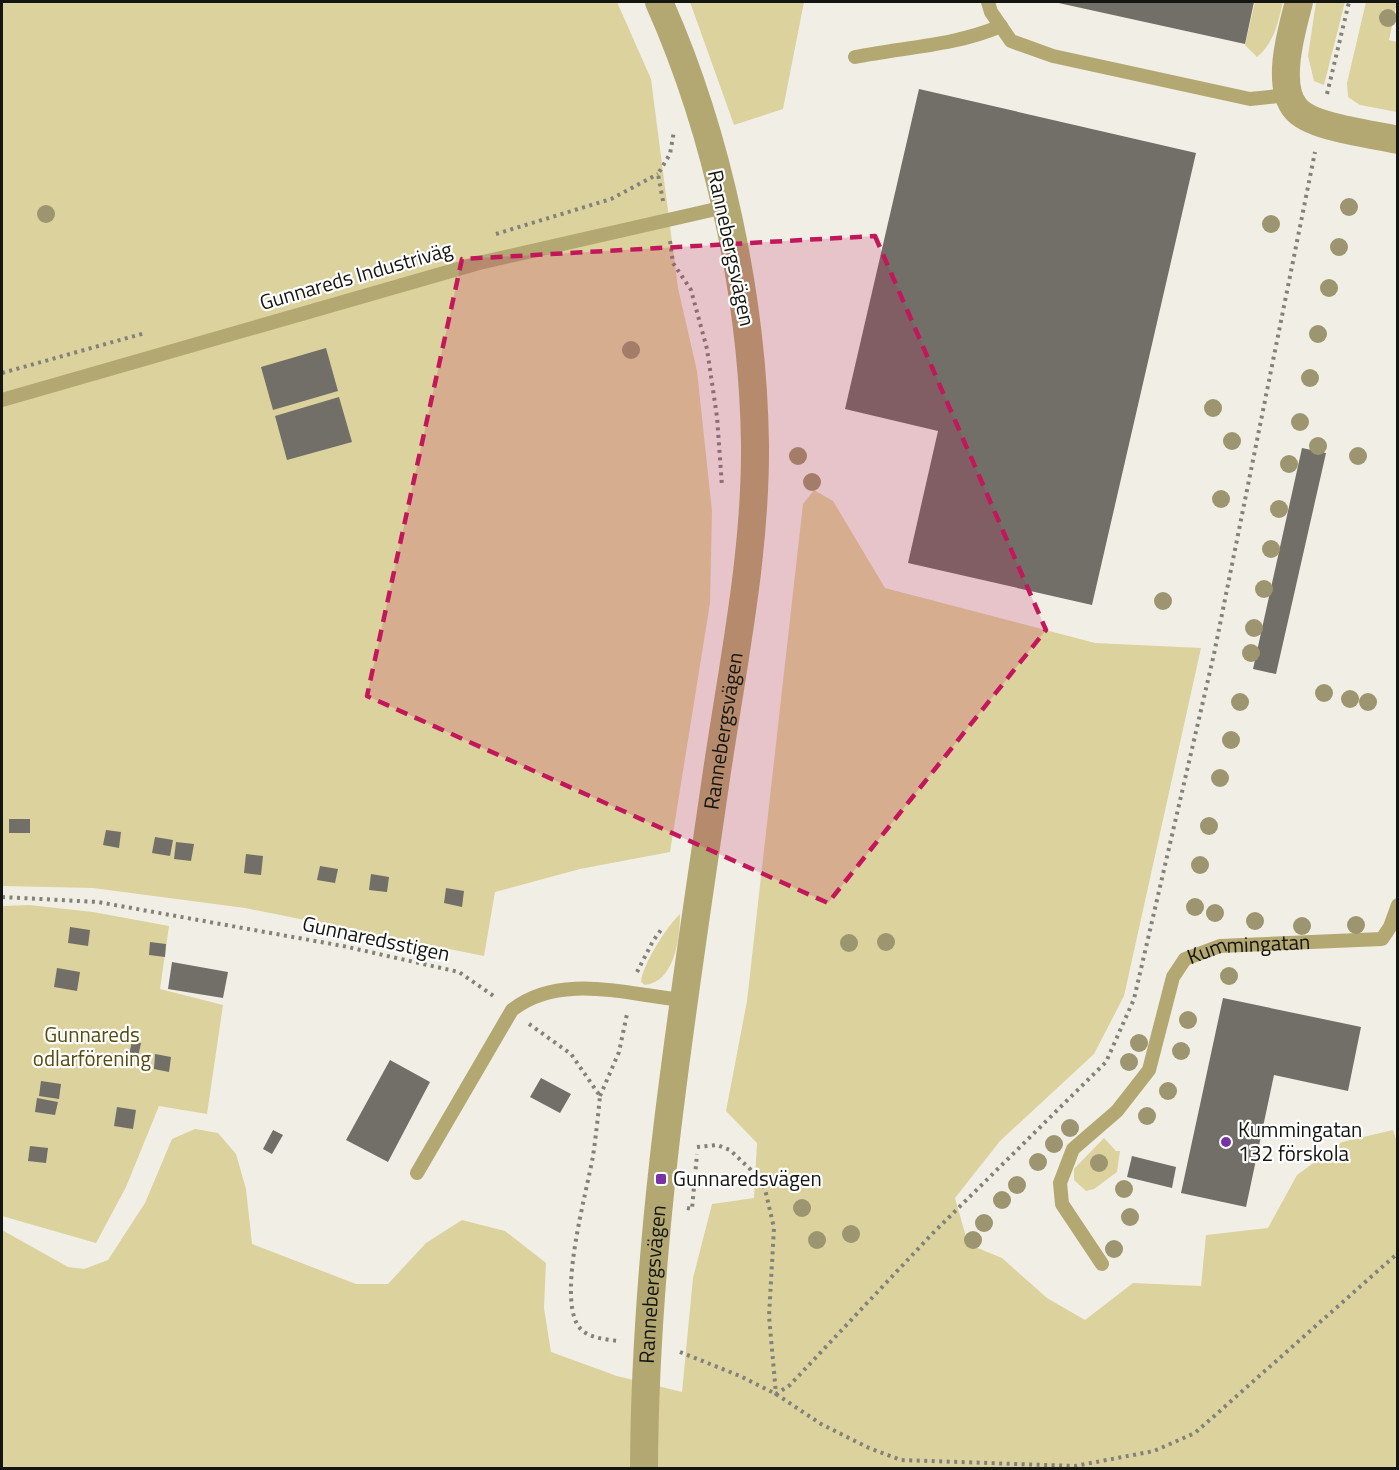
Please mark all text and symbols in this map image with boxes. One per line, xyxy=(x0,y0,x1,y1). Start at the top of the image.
street label: Rannebergsvägen xyxy=(700,167,764,329)
street label: Gunnareds Industriväg xyxy=(256,232,456,318)
street label: Rannebergsvägen xyxy=(695,650,751,812)
street label: Gunnaredsstigen xyxy=(299,907,453,969)
street label: Kummingatan xyxy=(1182,925,1311,972)
park label: Gunnareds odlarförening xyxy=(33,1018,151,1074)
place label: Kummingatan 132 förskola xyxy=(1238,1113,1362,1169)
marker: Kummingatan 132 förskola xyxy=(1219,1135,1233,1149)
place label: Gunnaredsvägen xyxy=(673,1162,822,1194)
marker: Gunnaredsvägen xyxy=(654,1172,668,1186)
street label: Rannebergsvägen xyxy=(630,1203,674,1364)

